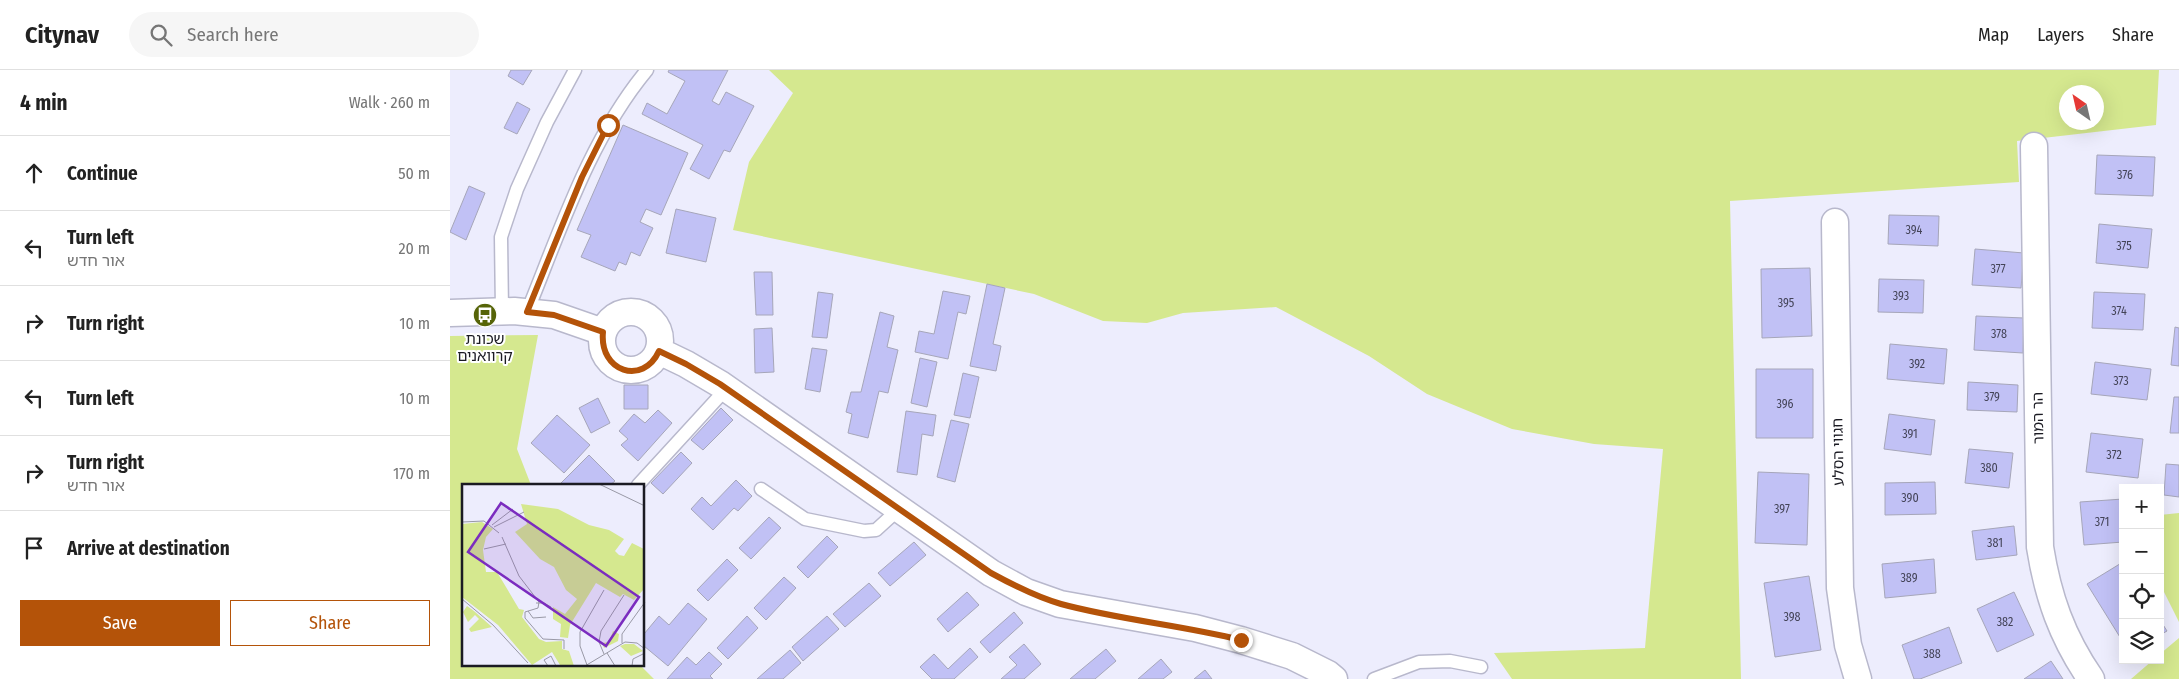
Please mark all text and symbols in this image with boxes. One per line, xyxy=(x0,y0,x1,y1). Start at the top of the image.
search box xyxy=(129,12,479,57)
text: Citynav xyxy=(25,21,99,49)
icon: search xyxy=(147,21,175,49)
text: Search here xyxy=(187,23,279,46)
text: Map xyxy=(1978,24,2009,46)
text: Layers xyxy=(2037,24,2084,46)
text: Share xyxy=(2112,24,2154,46)
north arrow xyxy=(2059,85,2104,130)
text: 4 min xyxy=(20,90,68,116)
text: Walk · 260 m xyxy=(349,93,430,112)
route start xyxy=(597,114,620,137)
icon: ahead xyxy=(20,159,48,187)
text: Continue xyxy=(67,162,138,185)
text: 50 m xyxy=(398,164,430,183)
house number: 376 xyxy=(2117,168,2133,182)
house number: 394 xyxy=(1906,223,1923,237)
text: Turn left xyxy=(67,226,134,249)
icon: left xyxy=(20,234,48,262)
text: 20 m xyxy=(399,239,430,258)
house number: 375 xyxy=(2116,239,2132,253)
text: אור חדש xyxy=(67,251,125,270)
house number: 377 xyxy=(1990,262,2006,276)
house number: 393 xyxy=(1893,289,1909,303)
house number: 395 xyxy=(1778,296,1795,310)
bus stop icon: שכונת קרוואנים xyxy=(472,302,498,328)
house number: 374 xyxy=(2111,304,2127,318)
icon: right xyxy=(20,309,48,337)
text: Turn right xyxy=(67,312,144,335)
text: 10 m xyxy=(399,314,430,333)
house number: 378 xyxy=(1991,327,2007,341)
place label: שכונת קרוואנים xyxy=(457,330,513,365)
house number: 392 xyxy=(1909,357,1925,371)
house number: 373 xyxy=(2113,374,2129,388)
icon: left xyxy=(20,384,48,412)
text: Turn left xyxy=(67,387,134,410)
text: 10 m xyxy=(399,389,430,408)
house number: 379 xyxy=(1984,390,2000,404)
street label: הר המור xyxy=(2029,392,2047,444)
house number: 396 xyxy=(1776,397,1794,411)
street label: חגווי הסלע xyxy=(1828,418,1848,486)
house number: 391 xyxy=(1902,427,1918,441)
house number: 372 xyxy=(2106,448,2122,462)
text: Turn right xyxy=(67,451,144,474)
icon: right xyxy=(20,459,48,487)
house number: 380 xyxy=(1980,461,1998,475)
text: 170 m xyxy=(393,464,430,483)
text: אור חדש xyxy=(67,476,125,495)
inset map xyxy=(462,484,645,666)
map controls xyxy=(2119,484,2164,664)
button: + xyxy=(2119,484,2164,529)
house number: 390 xyxy=(1901,491,1919,505)
house number: 397 xyxy=(1774,502,1790,516)
house number: 371 xyxy=(2095,515,2109,529)
button: − xyxy=(2119,529,2164,574)
icon: arrive xyxy=(20,534,48,562)
house number: 381 xyxy=(1987,536,2003,550)
text: Arrive at destination xyxy=(67,537,230,560)
house number: 389 xyxy=(1900,571,1918,585)
button: locate xyxy=(2119,574,2164,619)
button: Save xyxy=(20,600,220,646)
button: Share xyxy=(230,600,430,646)
house number: 398 xyxy=(1783,610,1801,624)
house number: 382 xyxy=(1997,615,2013,629)
button: layers xyxy=(2119,619,2164,664)
route end xyxy=(1230,629,1253,652)
house number: 388 xyxy=(1923,647,1941,661)

